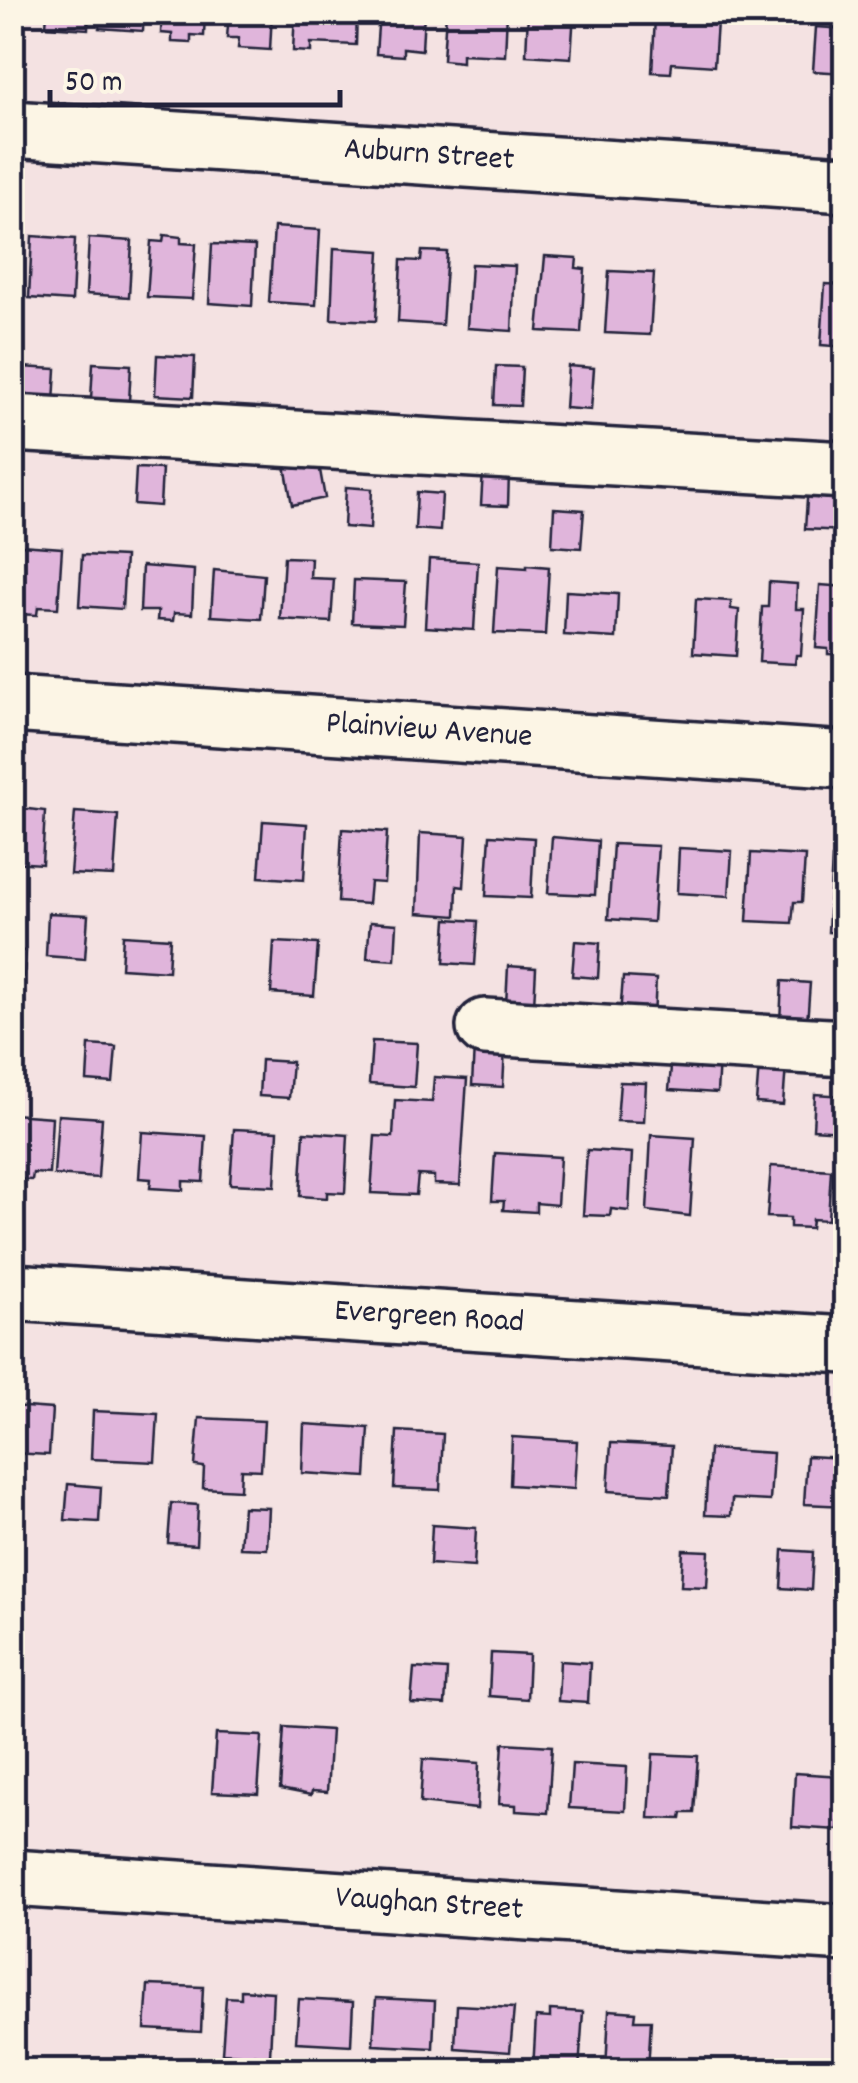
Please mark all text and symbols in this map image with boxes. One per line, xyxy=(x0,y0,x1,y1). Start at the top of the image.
scale bar xyxy=(50,45,340,107)
text: 50 m xyxy=(65,63,123,106)
street label: Auburn Street xyxy=(342,128,516,185)
street label: Plainview Avenue xyxy=(324,702,534,762)
street label: Evergreen Road xyxy=(333,1290,525,1347)
street label: Vaughan Street xyxy=(334,1876,525,1935)

